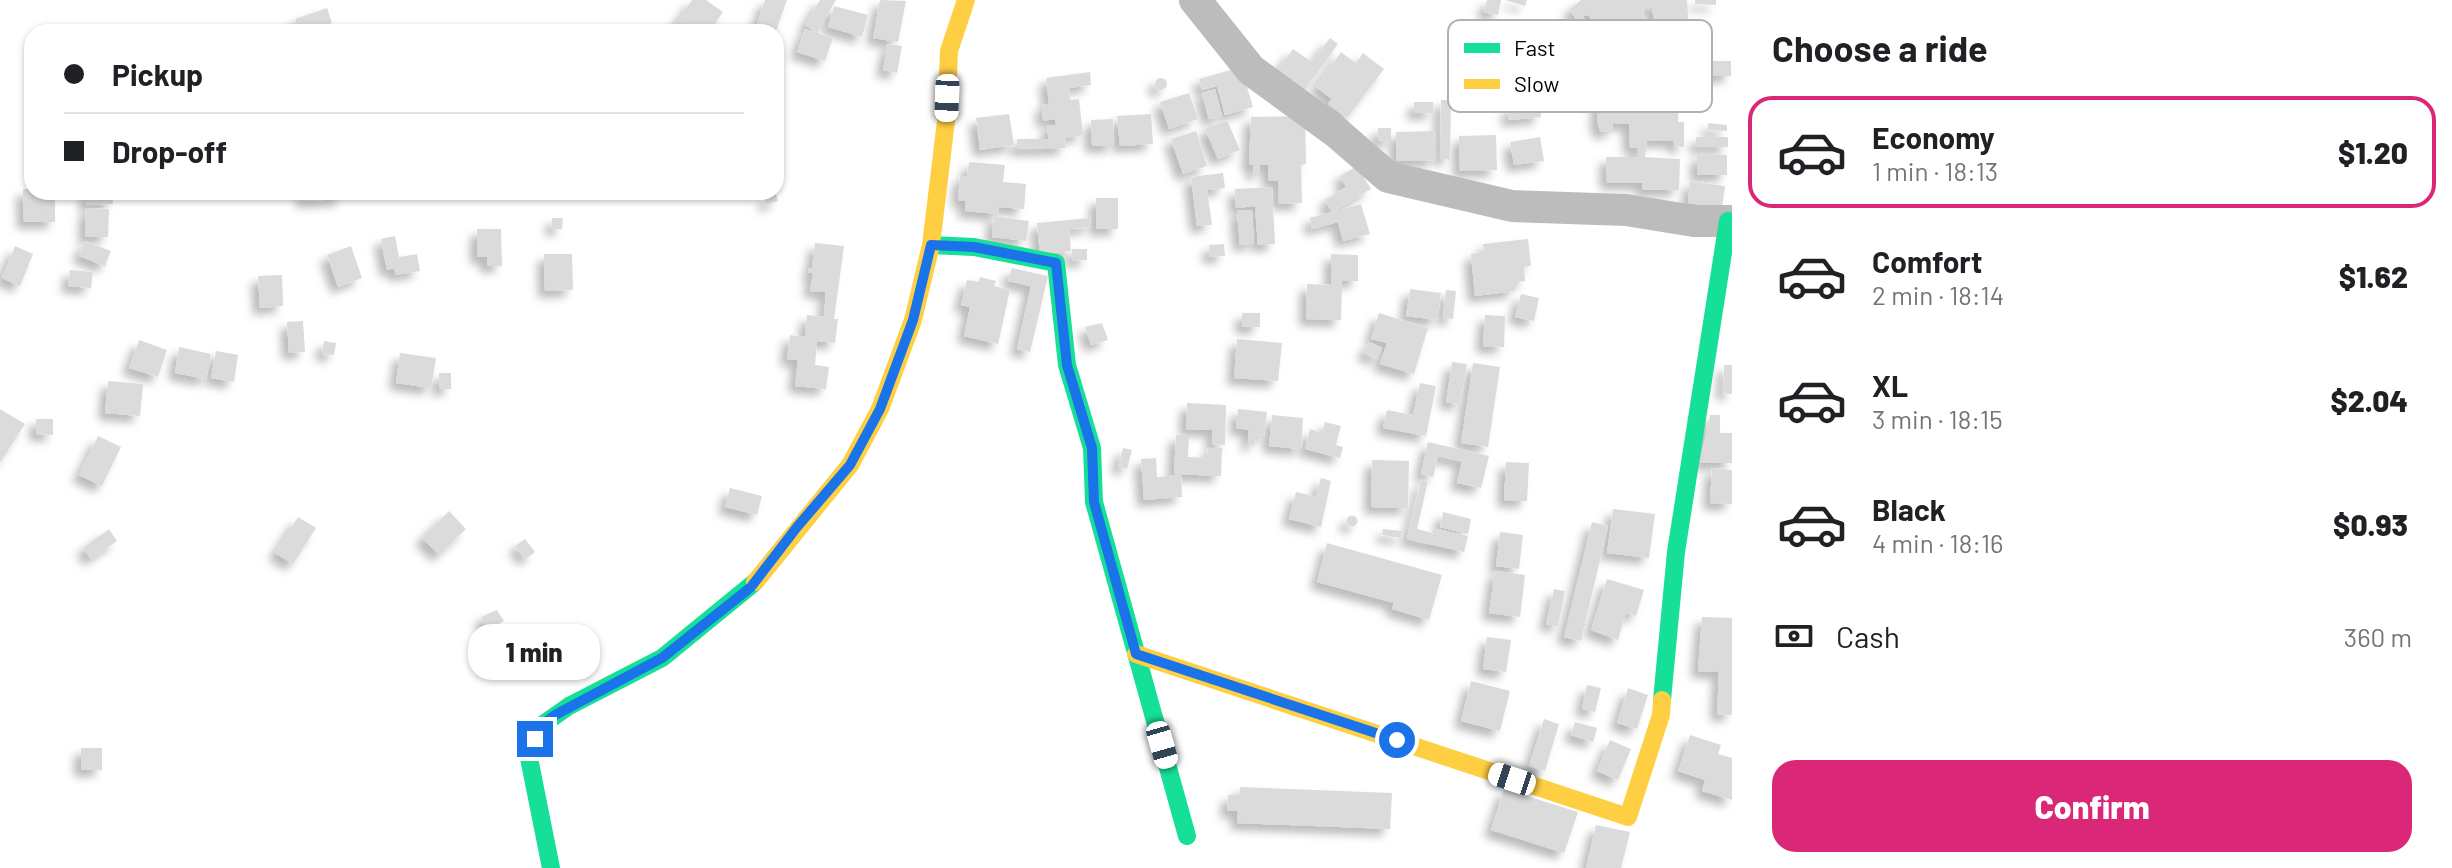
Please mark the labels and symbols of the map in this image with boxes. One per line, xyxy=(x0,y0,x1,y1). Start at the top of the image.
legend xyxy=(1448,20,1712,112)
text: Fast xyxy=(1514,34,1556,60)
text: Slow xyxy=(1514,70,1559,96)
car xyxy=(934,74,960,122)
callout: 1 min xyxy=(469,623,601,679)
car xyxy=(1144,719,1180,771)
route end xyxy=(517,721,553,757)
route start xyxy=(1379,722,1415,758)
car xyxy=(1485,760,1539,798)

